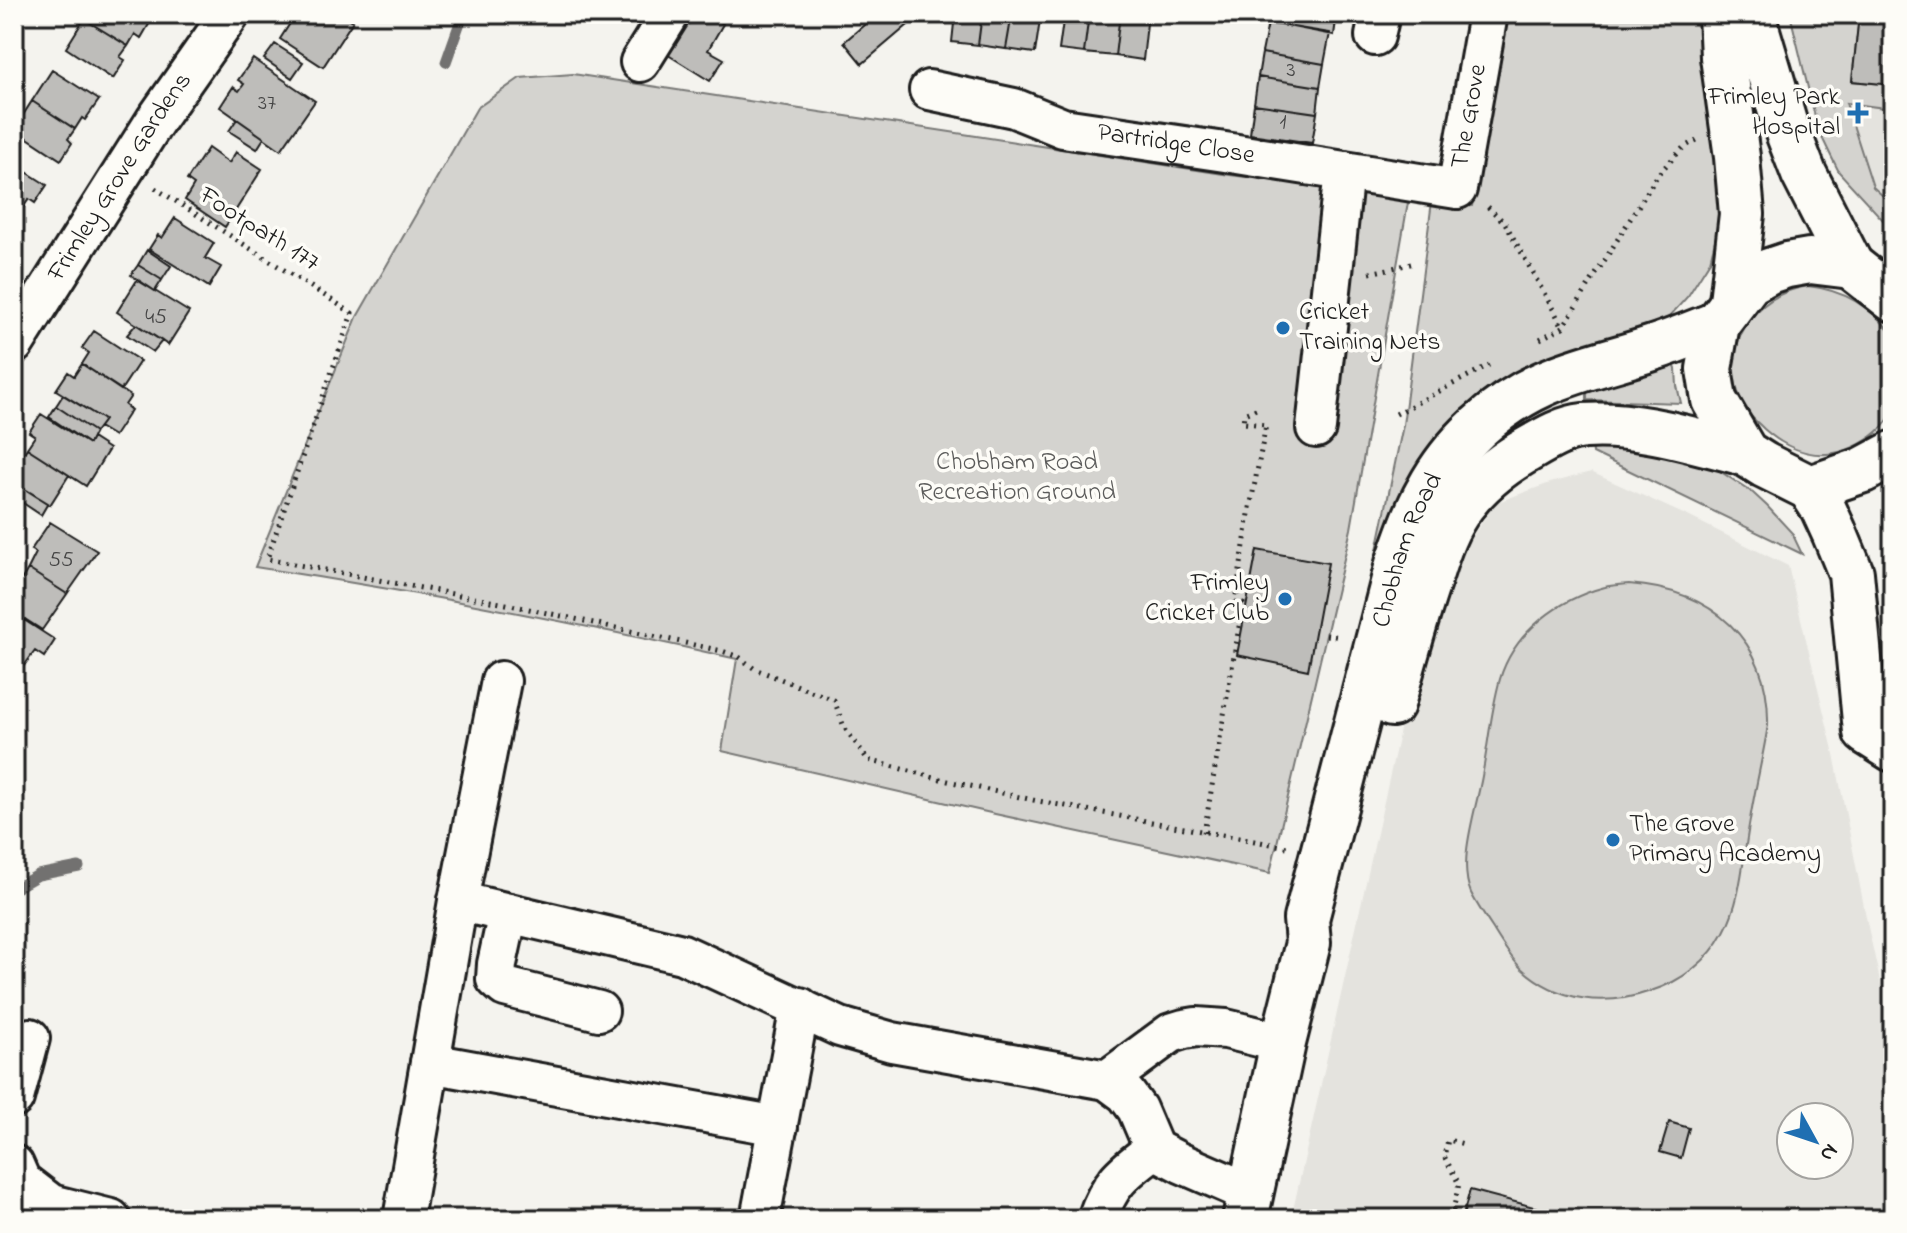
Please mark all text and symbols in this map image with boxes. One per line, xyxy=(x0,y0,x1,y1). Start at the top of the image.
house number: 3 xyxy=(1286,55,1296,87)
street label: The Grove xyxy=(1442,61,1498,172)
street label: Frimley Grove Gardens xyxy=(38,65,202,290)
place label: Frimley Park Hospital xyxy=(1707,79,1841,147)
house number: 37 xyxy=(258,88,276,120)
marker: Frimley Park Hospital xyxy=(1847,102,1869,124)
house number: 1 xyxy=(1280,107,1287,139)
street label: Partridge Close xyxy=(1095,114,1258,176)
street label: Footpath 177 xyxy=(191,177,327,282)
place label: Cricket Training Nets xyxy=(1299,294,1440,362)
house number: 45 xyxy=(145,302,167,334)
marker: Cricket Training Nets xyxy=(1274,319,1292,337)
park label: Chobham Road Recreation Ground xyxy=(918,444,1116,512)
street label: Chobham Road xyxy=(1363,465,1454,632)
house number: 55 xyxy=(48,545,74,577)
place label: Frimley Cricket Club xyxy=(1145,565,1269,633)
marker: Frimley Cricket Club xyxy=(1276,590,1294,608)
place label: The Grove Primary Academy xyxy=(1629,806,1821,874)
marker: The Grove Primary Academy xyxy=(1604,831,1622,849)
north arrow xyxy=(1775,1101,1855,1181)
text: N xyxy=(1811,1136,1845,1168)

